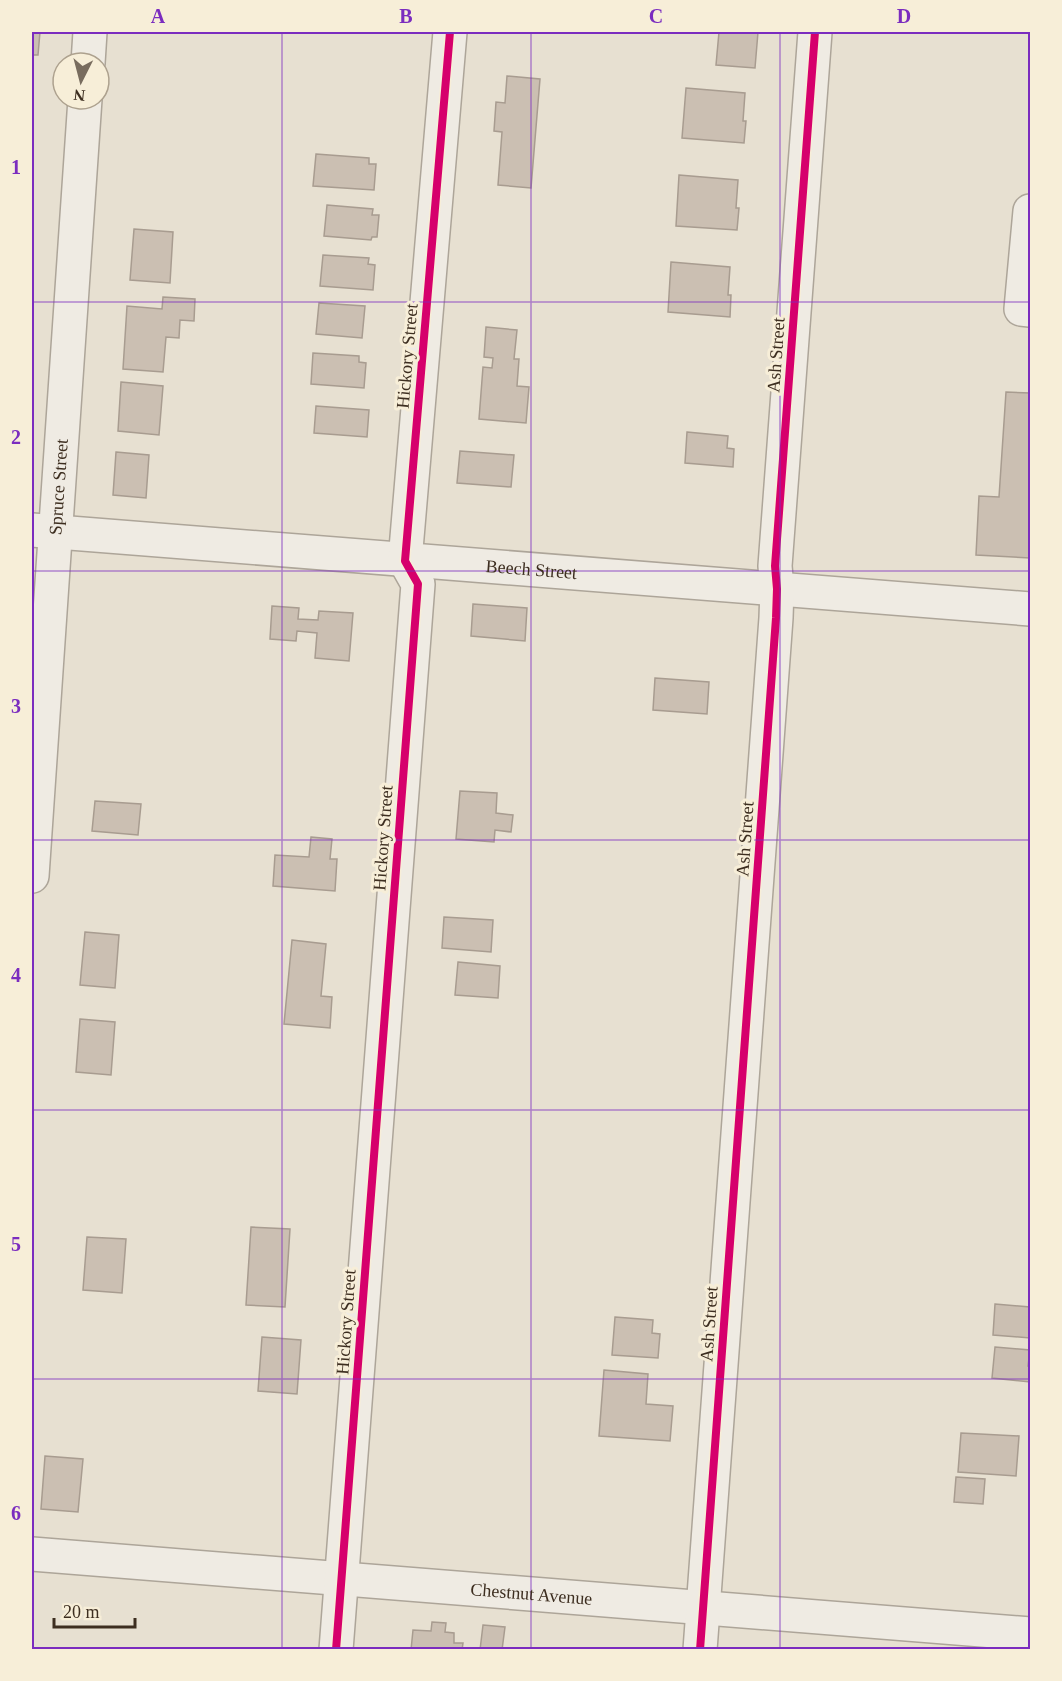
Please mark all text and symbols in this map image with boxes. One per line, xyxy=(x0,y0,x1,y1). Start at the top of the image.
text: A xyxy=(151,5,166,27)
text: B xyxy=(399,5,413,27)
text: C xyxy=(649,5,663,27)
text: D xyxy=(897,5,911,27)
north arrow xyxy=(51,51,111,111)
text: N xyxy=(72,86,86,104)
text: 1 xyxy=(11,156,21,178)
street label: Hickory Street xyxy=(392,303,422,409)
street label: Ash Street xyxy=(763,317,789,393)
text: 2 xyxy=(11,426,21,448)
street label: Spruce Street xyxy=(45,438,72,536)
street label: Beech Street xyxy=(485,556,578,583)
text: 3 xyxy=(11,695,21,717)
street label: Hickory Street xyxy=(369,785,397,891)
street label: Ash Street xyxy=(732,801,758,877)
text: 4 xyxy=(11,964,21,986)
text: 5 xyxy=(11,1233,21,1255)
street label: Hickory Street xyxy=(332,1269,360,1375)
street label: Ash Street xyxy=(696,1286,722,1362)
text: 6 xyxy=(11,1502,21,1524)
street label: Chestnut Avenue xyxy=(470,1579,593,1609)
scale bar xyxy=(54,1591,135,1629)
text: 20 m xyxy=(63,1602,100,1622)

